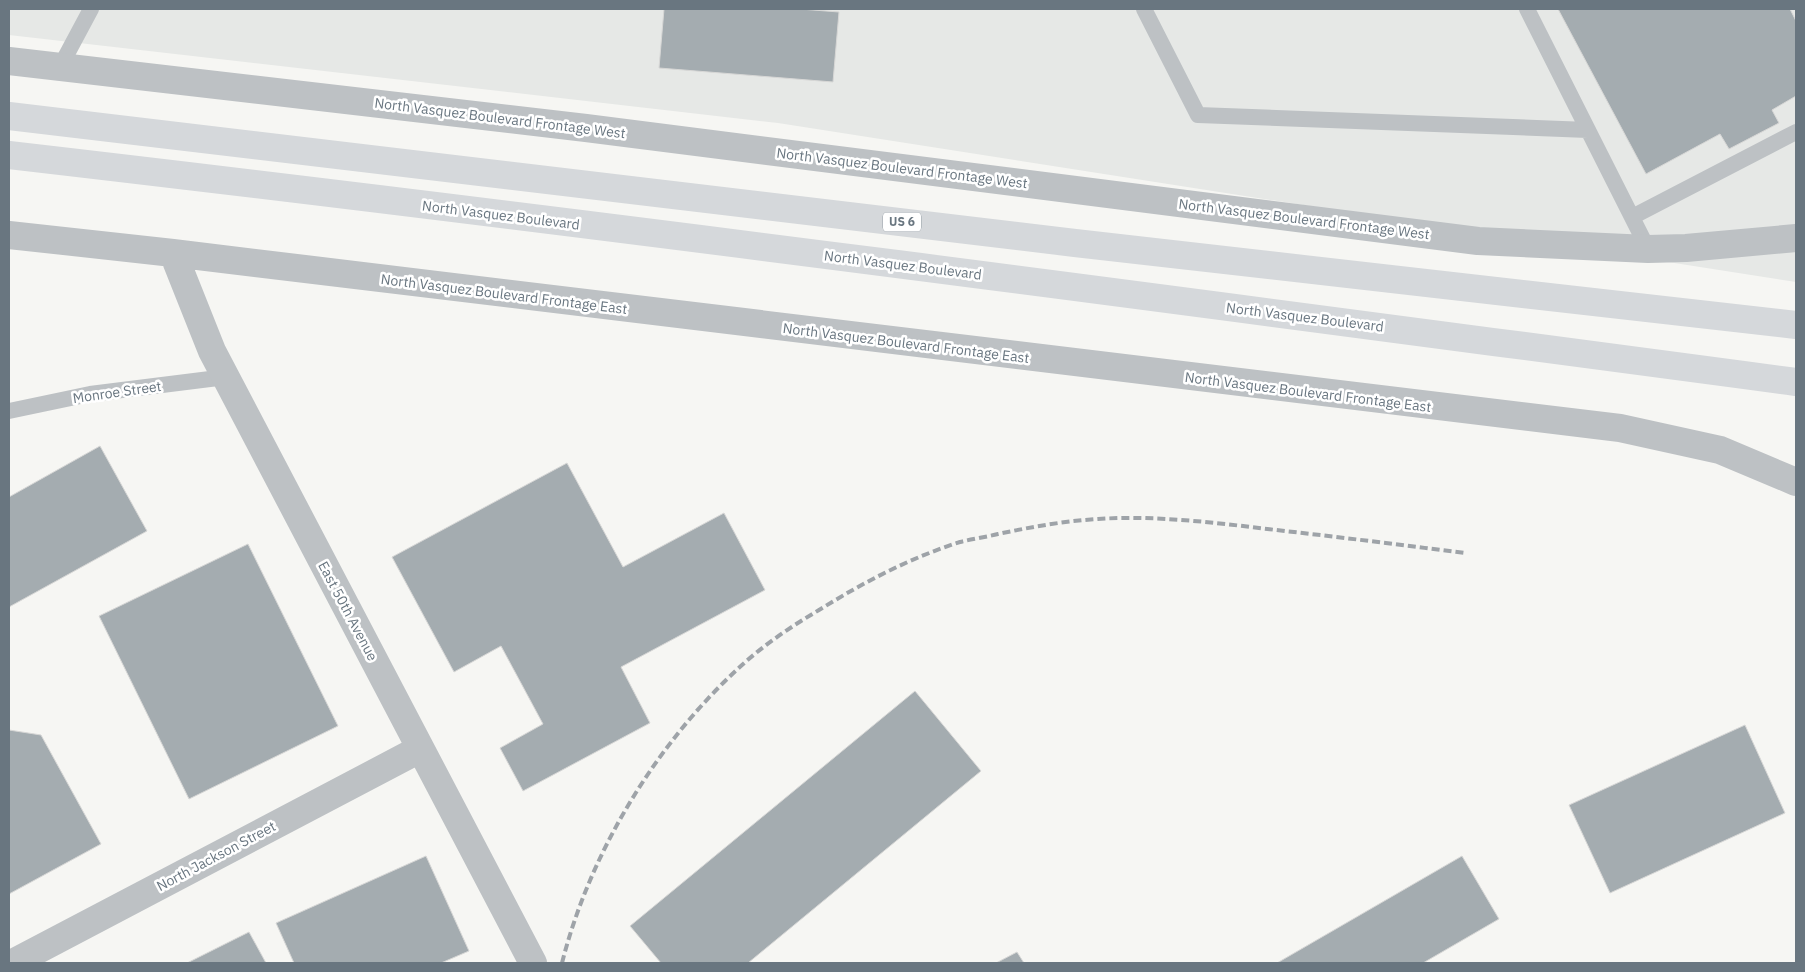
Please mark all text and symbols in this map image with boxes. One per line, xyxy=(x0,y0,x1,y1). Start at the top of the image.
street label: North Vasquez Boulevard Frontage West xyxy=(373,94,627,142)
street label: North Vasquez Boulevard Frontage West xyxy=(775,144,1029,192)
street label: North Vasquez Boulevard Frontage West xyxy=(1177,195,1431,243)
street label: North Vasquez Boulevard xyxy=(421,196,581,234)
road number: US 6 xyxy=(883,212,921,232)
street label: North Vasquez Boulevard xyxy=(823,246,983,284)
street label: North Vasquez Boulevard Frontage East xyxy=(380,270,628,318)
street label: North Vasquez Boulevard xyxy=(1225,298,1385,336)
street label: North Vasquez Boulevard Frontage East xyxy=(782,319,1030,367)
street label: North Vasquez Boulevard Frontage East xyxy=(1184,368,1432,416)
street label: Monroe Street xyxy=(71,377,163,407)
street label: East 50th Avenue xyxy=(314,558,382,664)
street label: North Jackson Street xyxy=(153,817,279,895)

